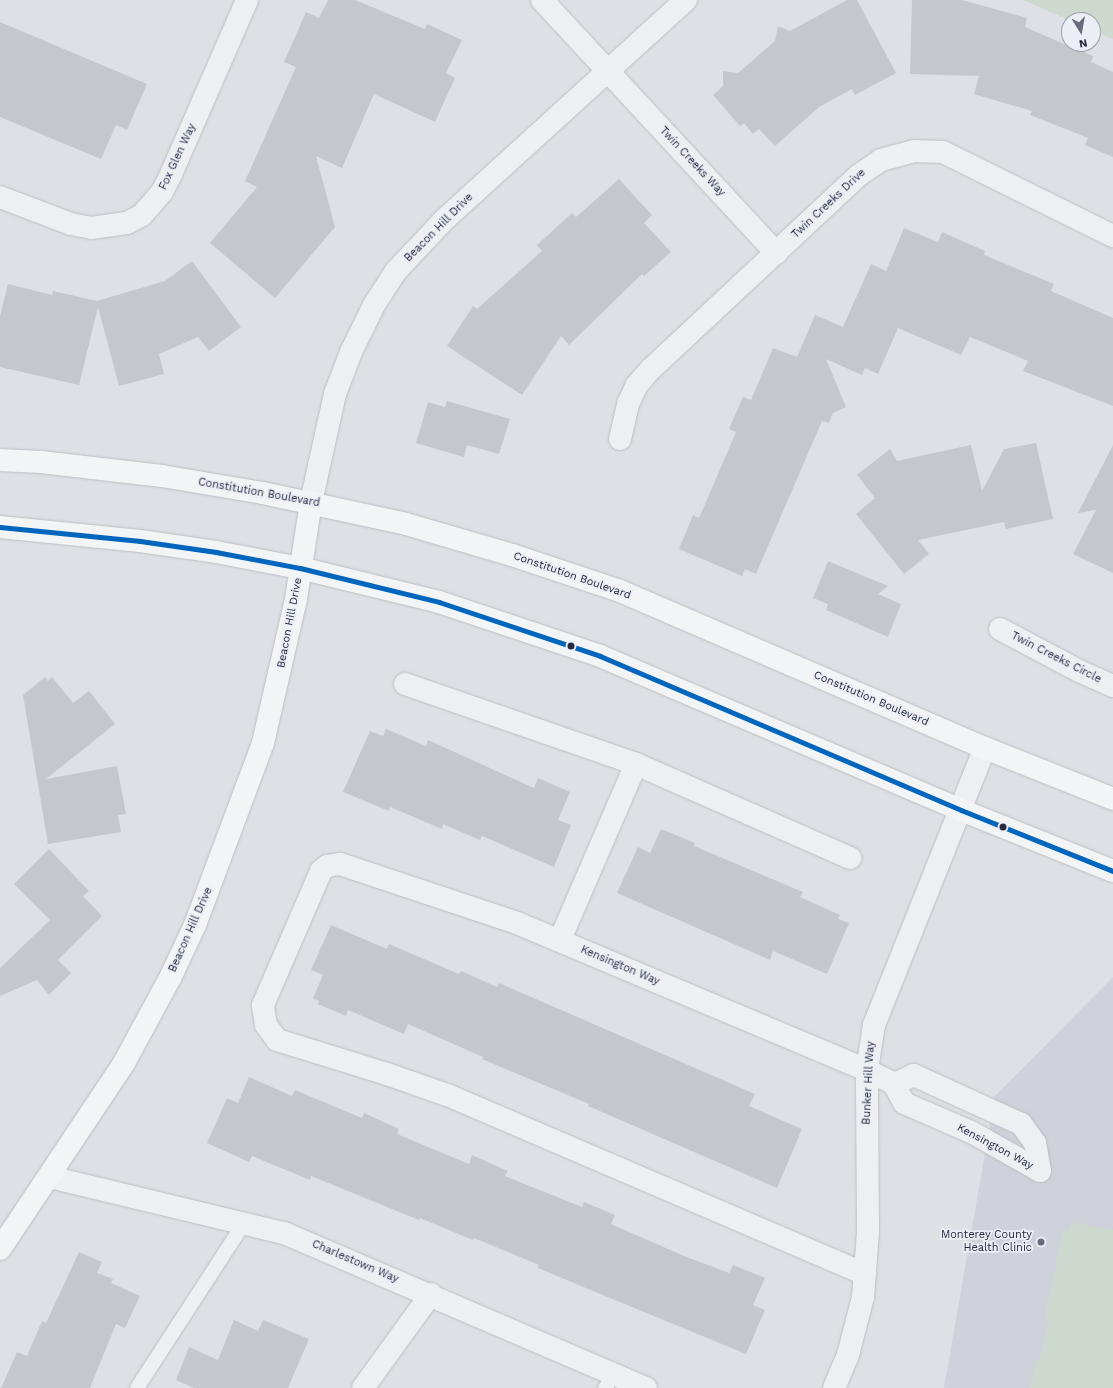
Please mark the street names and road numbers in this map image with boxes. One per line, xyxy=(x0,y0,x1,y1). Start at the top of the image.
street label: Fox Glen Way xyxy=(157,122,199,192)
street label: Twin Creeks Way xyxy=(656,124,728,200)
street label: Twin Creeks Drive xyxy=(789,166,869,242)
street label: Beacon Hill Drive xyxy=(402,191,476,265)
street label: Constitution Boulevard xyxy=(197,476,321,510)
street label: Constitution Boulevard xyxy=(511,550,633,602)
street label: Beacon Hill Drive xyxy=(275,577,305,669)
street label: Twin Creeks Circle xyxy=(1009,630,1103,686)
street label: Constitution Boulevard xyxy=(812,669,930,729)
street label: Beacon Hill Drive xyxy=(166,885,216,975)
street label: Kensington Way xyxy=(578,943,662,989)
street label: Bunker Hill Way xyxy=(860,1040,878,1126)
street label: Kensington Way xyxy=(954,1121,1036,1173)
street label: Charlestown Way xyxy=(310,1238,400,1286)

